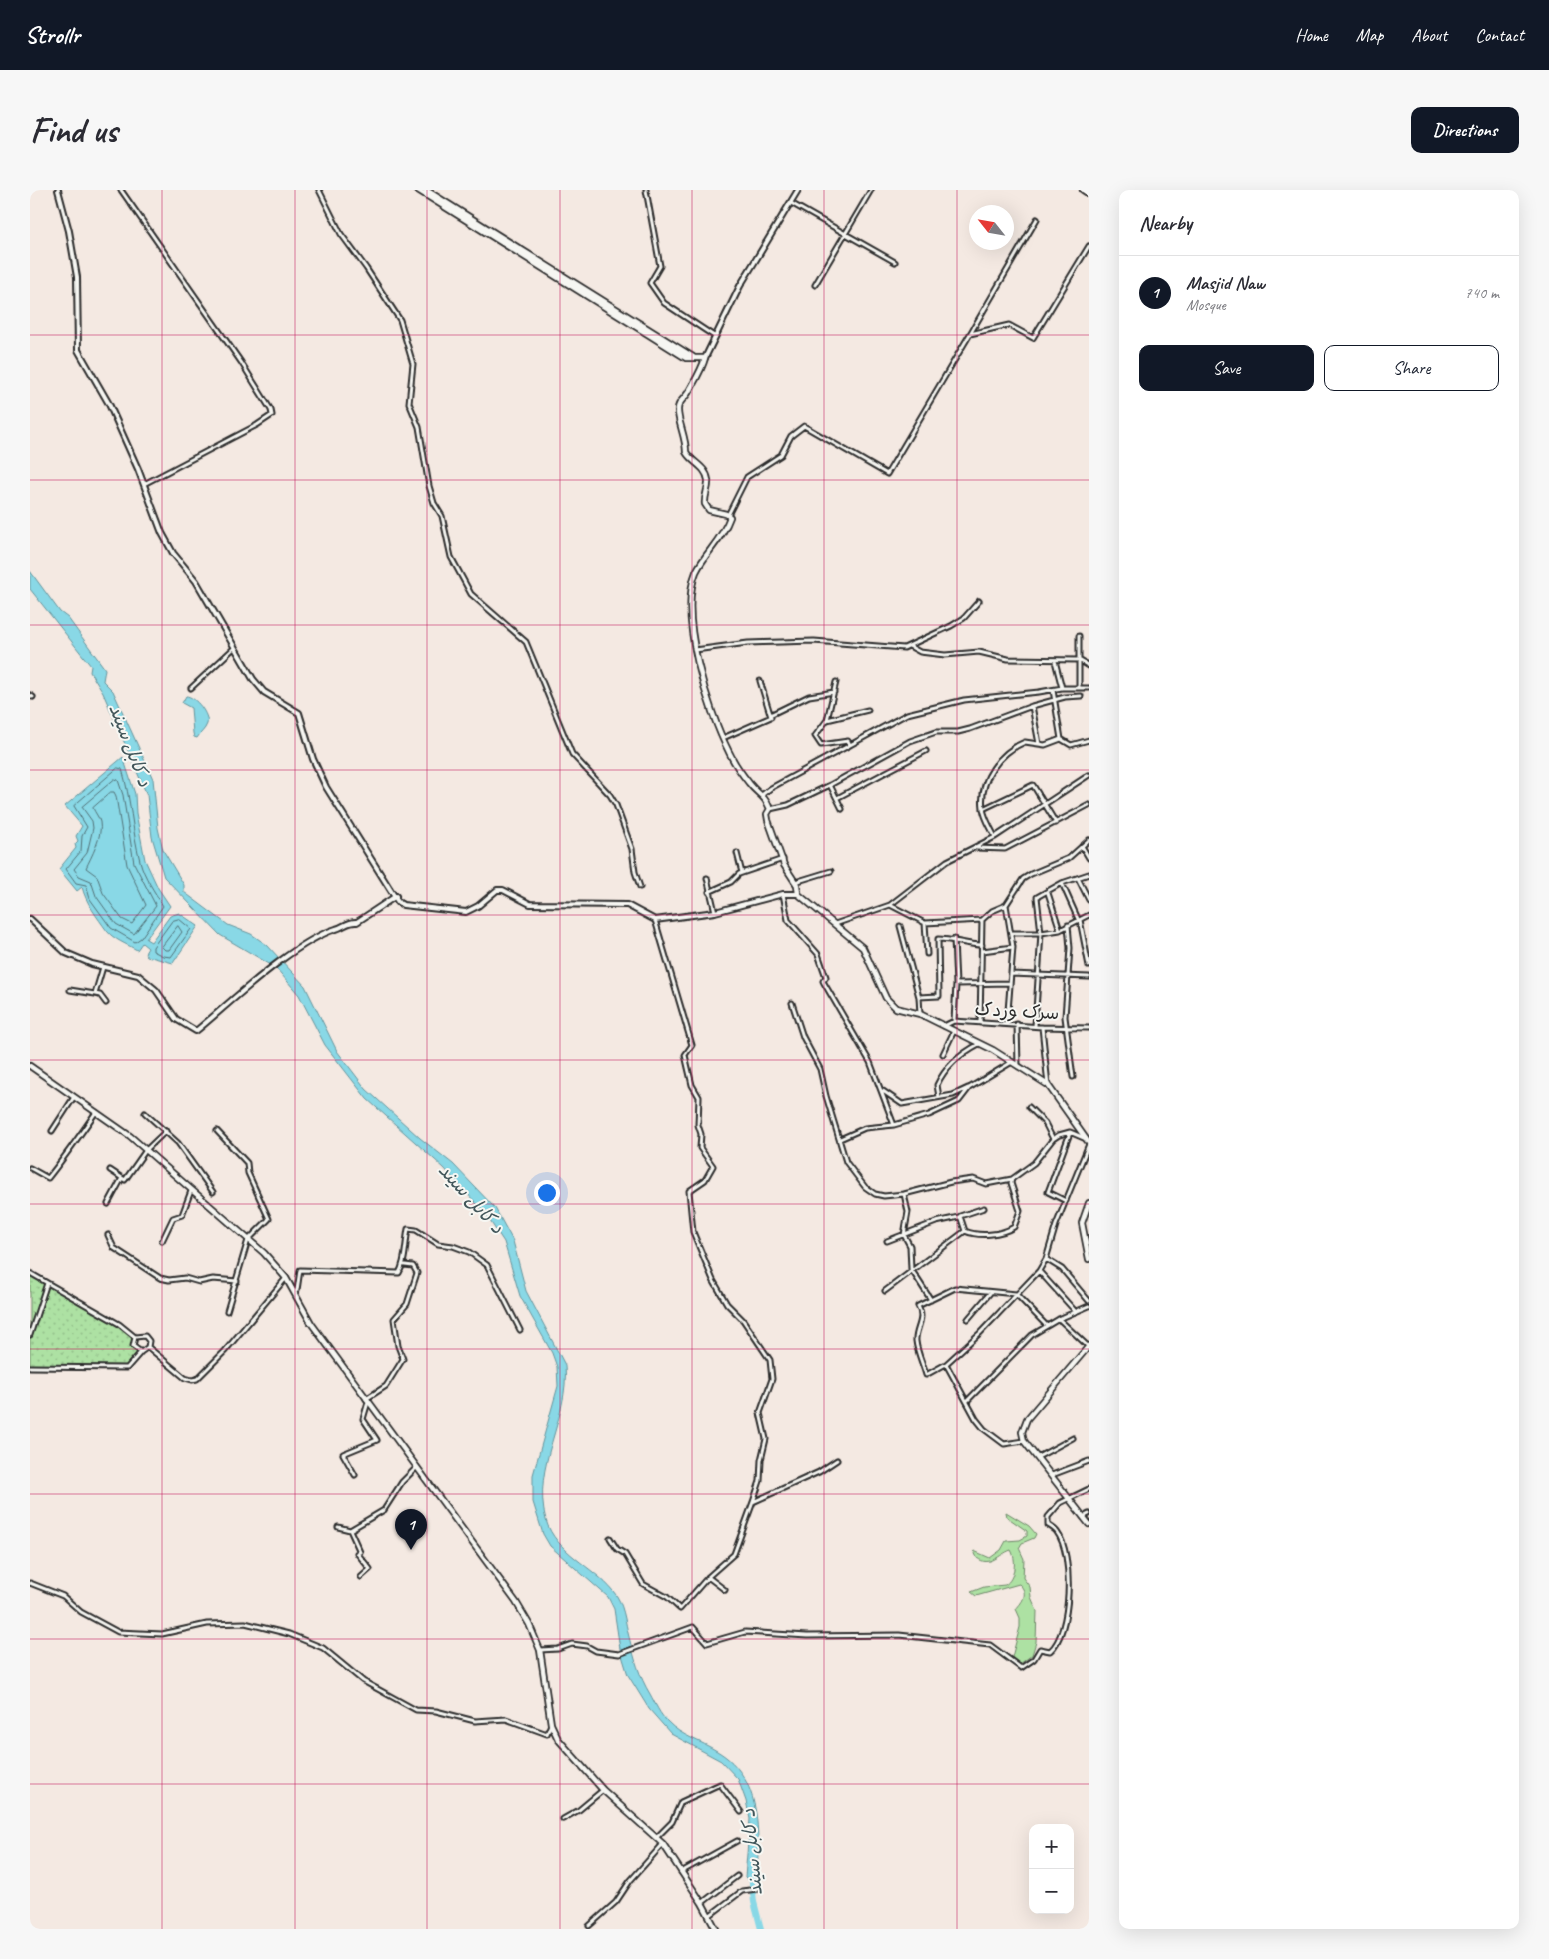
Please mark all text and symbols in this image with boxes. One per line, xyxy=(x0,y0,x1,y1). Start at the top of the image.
text: Strollr xyxy=(25,20,80,50)
text: Home xyxy=(1295,24,1328,46)
text: Map xyxy=(1356,24,1383,46)
text: About xyxy=(1411,24,1447,46)
text: Contact xyxy=(1475,24,1524,46)
button: Directions xyxy=(1411,107,1519,153)
text: Find us xyxy=(30,108,117,153)
north arrow xyxy=(969,205,1014,250)
text: Nearby xyxy=(1139,210,1192,236)
text: Masjid Naw xyxy=(1186,271,1265,295)
text: 1 xyxy=(1151,283,1159,303)
text: 740 m xyxy=(1465,283,1499,303)
text: Mosque xyxy=(1186,295,1226,315)
button: Save xyxy=(1139,345,1314,391)
button: Share xyxy=(1324,345,1499,391)
water label: د کابل سيند xyxy=(103,701,157,790)
street label: سرک وردک xyxy=(974,998,1060,1024)
water label: د کابل سيند xyxy=(433,1158,509,1239)
your location xyxy=(534,1180,560,1206)
pin: 1 xyxy=(395,1509,427,1550)
water label: د کابل سيند xyxy=(736,1808,768,1896)
map controls xyxy=(1029,1824,1074,1914)
button: + xyxy=(1029,1824,1074,1869)
button: − xyxy=(1029,1869,1074,1914)

